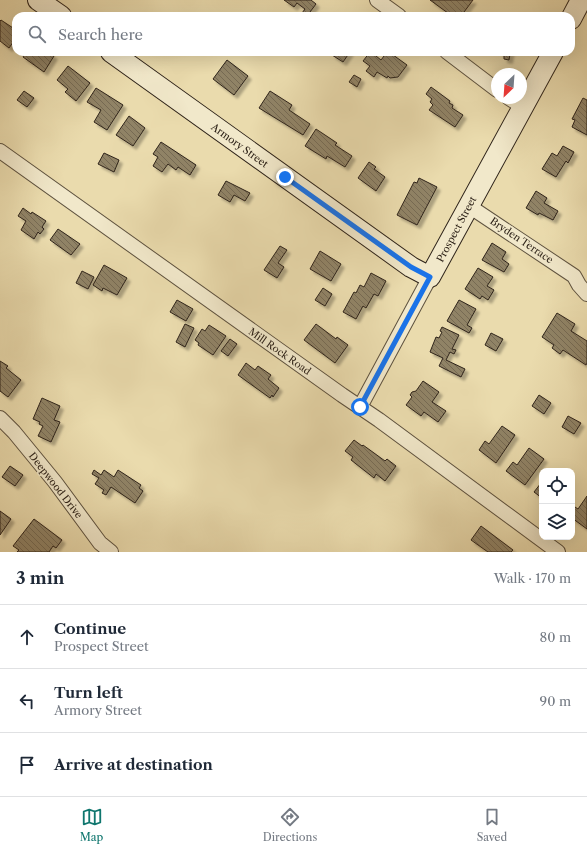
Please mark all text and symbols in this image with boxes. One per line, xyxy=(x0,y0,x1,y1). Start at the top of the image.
search box xyxy=(12,12,575,56)
icon: search xyxy=(26,23,48,45)
text: Search here xyxy=(58,25,143,44)
north arrow xyxy=(491,68,527,104)
street label: Armory Street xyxy=(208,120,271,171)
route end xyxy=(276,168,294,186)
street label: Prospect Street xyxy=(434,194,479,264)
street label: Bryden Terrace xyxy=(488,214,556,267)
street label: Mill Rock Road xyxy=(246,325,313,378)
route start xyxy=(351,398,369,416)
street label: Deepwood Drive xyxy=(26,450,86,521)
map controls xyxy=(539,468,575,540)
button: locate xyxy=(539,468,575,504)
button: layers xyxy=(539,504,575,540)
text: 3 min xyxy=(16,568,65,588)
text: Walk · 170 m xyxy=(494,570,571,586)
text: Continue xyxy=(54,619,126,638)
icon: ahead xyxy=(16,626,38,648)
text: 80 m xyxy=(539,629,571,645)
text: Prospect Street xyxy=(54,638,149,654)
text: Turn left xyxy=(54,683,123,702)
icon: left xyxy=(16,690,38,712)
text: 90 m xyxy=(540,693,571,709)
text: Armory Street xyxy=(54,702,142,718)
icon: arrive xyxy=(16,754,38,776)
text: Arrive at destination xyxy=(54,755,213,774)
tab: Map xyxy=(80,806,103,844)
tab: Directions xyxy=(263,806,317,844)
tab: Saved xyxy=(477,806,507,844)

